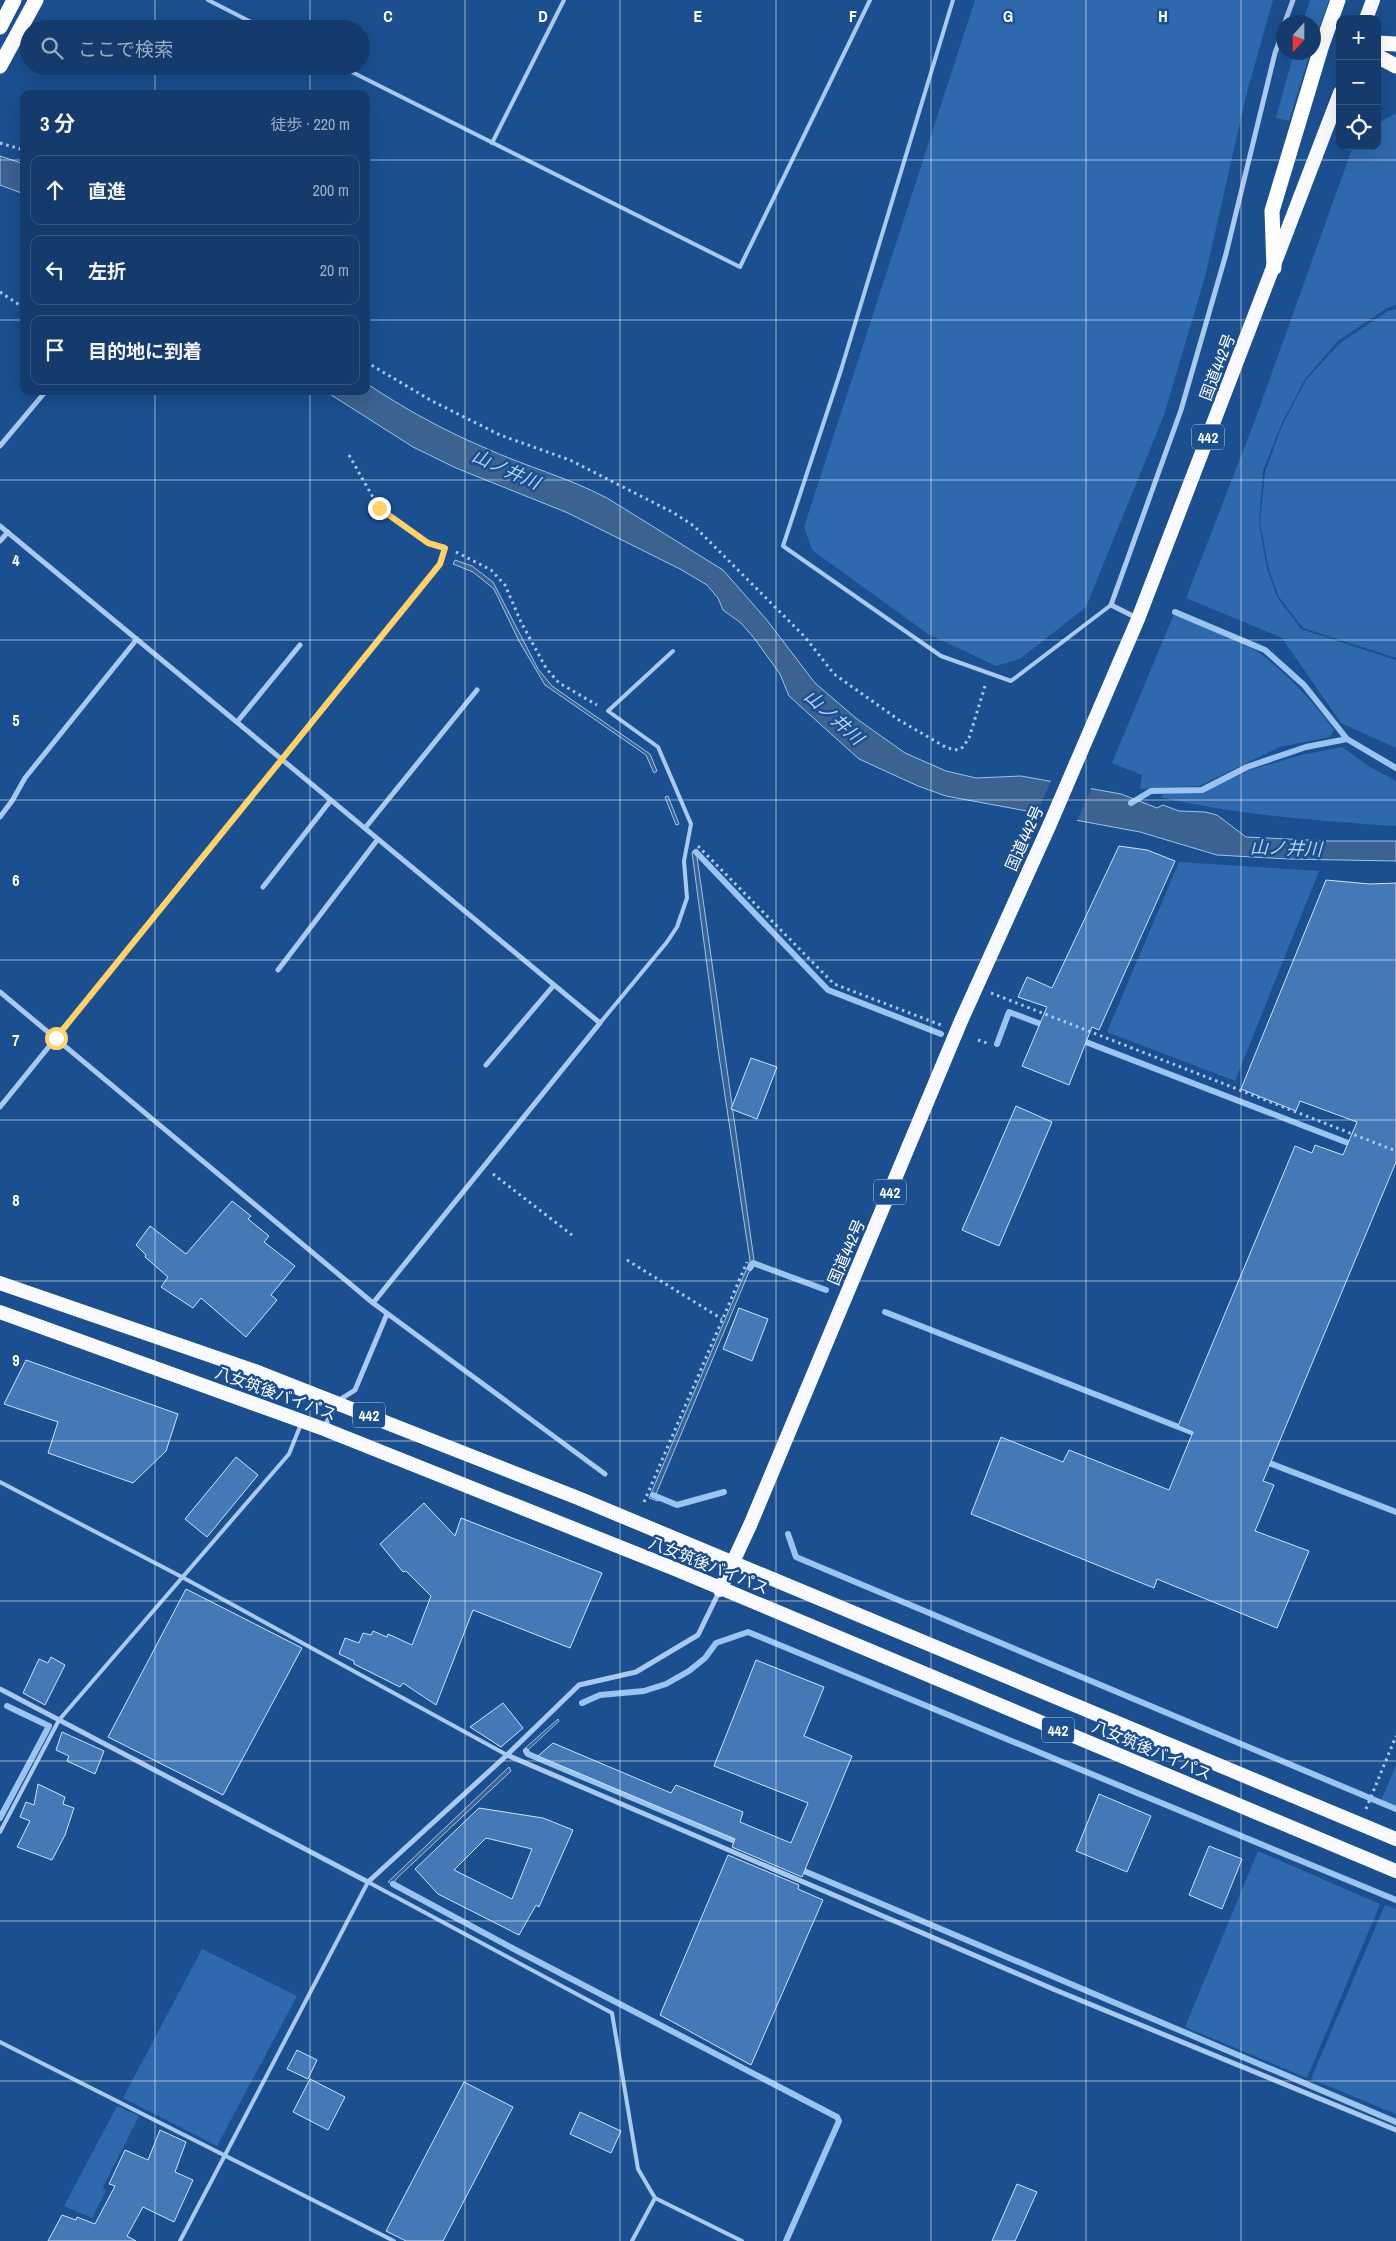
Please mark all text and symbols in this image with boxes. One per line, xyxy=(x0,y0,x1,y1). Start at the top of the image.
text: C xyxy=(383,5,393,27)
text: D xyxy=(538,5,548,27)
text: E xyxy=(694,5,703,27)
text: F xyxy=(849,5,857,27)
text: G xyxy=(1003,5,1013,27)
text: H xyxy=(1158,5,1168,27)
north arrow xyxy=(1276,15,1321,60)
map controls xyxy=(1336,15,1381,150)
button: + xyxy=(1336,15,1381,60)
search box xyxy=(20,20,370,75)
icon: search xyxy=(38,34,66,62)
text: ここで検索 xyxy=(78,36,173,62)
button: − xyxy=(1336,60,1381,105)
button: locate xyxy=(1336,105,1381,150)
text: 3 分 xyxy=(40,109,75,138)
text: 徒歩 · 220 m xyxy=(271,113,350,135)
icon: ahead xyxy=(41,176,69,204)
text: 直進 xyxy=(88,178,126,204)
text: 200 m xyxy=(313,179,349,201)
icon: left xyxy=(41,256,69,284)
text: 左折 xyxy=(88,258,126,284)
text: 20 m xyxy=(320,259,349,281)
street label: 国道442号 xyxy=(1194,330,1240,404)
icon: arrive xyxy=(41,336,69,364)
text: 目的地に到着 xyxy=(88,338,202,364)
road number: 442 xyxy=(1192,424,1224,450)
water label: 山ノ井川 xyxy=(468,443,546,496)
route end xyxy=(368,497,391,520)
text: 4 xyxy=(12,549,20,571)
water label: 山ノ井川 xyxy=(799,684,871,752)
text: 5 xyxy=(12,709,20,731)
street label: 国道442号 xyxy=(1000,802,1048,874)
water label: 山ノ井川 xyxy=(1250,834,1324,862)
text: 6 xyxy=(12,869,20,891)
route start xyxy=(45,1027,68,1050)
text: 7 xyxy=(12,1029,20,1051)
road number: 442 xyxy=(874,1180,906,1204)
text: 8 xyxy=(12,1189,20,1211)
street label: 国道442号 xyxy=(822,1216,870,1288)
text: 9 xyxy=(12,1349,20,1371)
street label: 八女筑後バイパス xyxy=(212,1361,340,1425)
road number: 442 xyxy=(353,1402,385,1428)
street label: 八女筑後バイパス xyxy=(646,1531,772,1599)
street label: 八女筑後バイパス xyxy=(1089,1715,1215,1785)
road number: 442 xyxy=(1042,1718,1074,1742)

